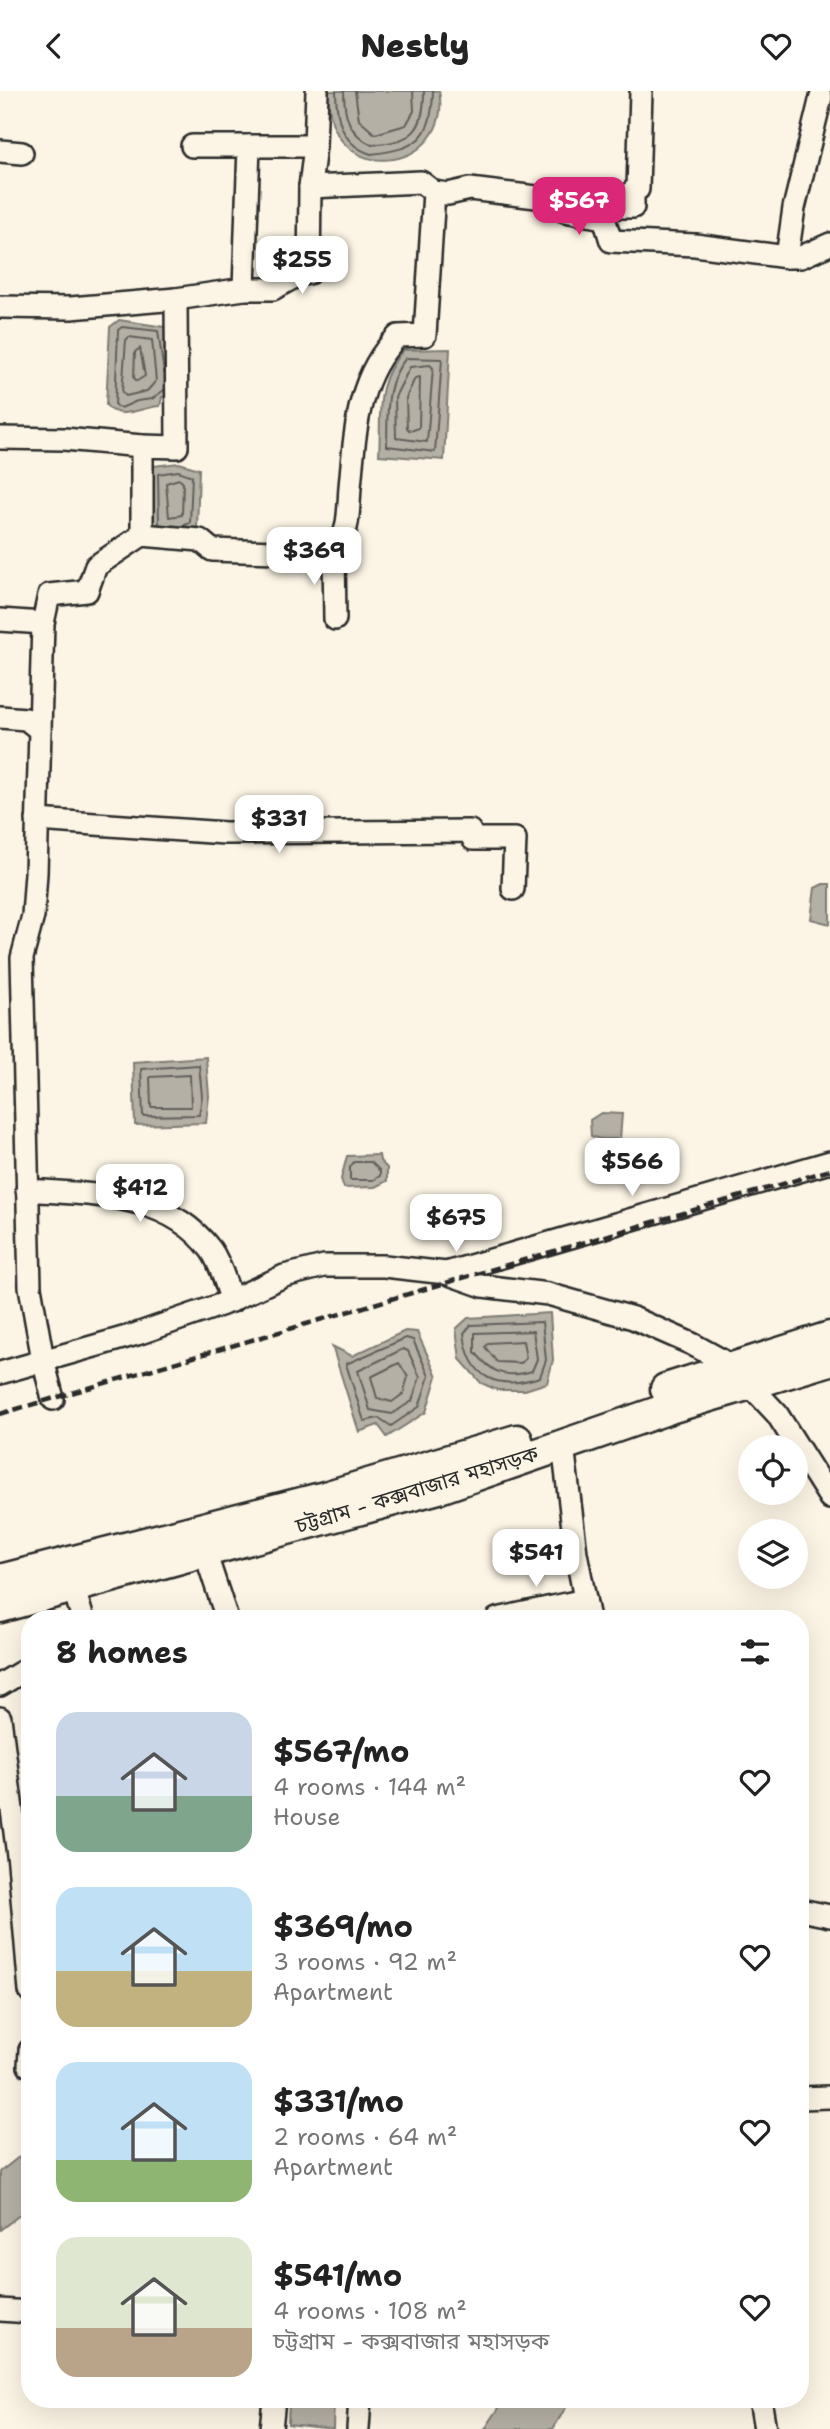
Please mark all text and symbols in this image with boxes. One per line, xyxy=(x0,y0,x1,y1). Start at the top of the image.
text: Nestly xyxy=(360,24,470,67)
icon: back xyxy=(35,27,73,65)
icon: heart xyxy=(757,27,795,65)
pin: $567 xyxy=(538,177,620,237)
text: $567 xyxy=(548,185,610,215)
pin: $255 xyxy=(261,237,343,296)
text: $255 xyxy=(272,244,332,274)
pin: $369 xyxy=(273,527,355,587)
text: $369 xyxy=(282,535,346,565)
pin: $331 xyxy=(238,795,320,855)
text: $331 xyxy=(251,803,307,833)
pin: $566 xyxy=(591,1139,673,1198)
text: $566 xyxy=(601,1146,663,1176)
pin: $412 xyxy=(99,1165,181,1224)
text: $412 xyxy=(112,1172,168,1202)
pin: $675 xyxy=(415,1195,497,1254)
text: $675 xyxy=(426,1202,486,1232)
map controls xyxy=(738,1435,808,1589)
button: locate xyxy=(738,1435,808,1505)
street label: চট্টগ্রাম - কক্সবাজার মহাসড়ক xyxy=(291,1439,543,1541)
button: layers xyxy=(738,1519,808,1589)
pin: $541 xyxy=(495,1529,577,1589)
text: $541 xyxy=(508,1537,564,1567)
text: 8 homes xyxy=(56,1632,188,1673)
icon: filters xyxy=(736,1633,774,1671)
text: $567/mo xyxy=(273,1731,410,1772)
icon: home xyxy=(112,1740,196,1824)
icon: heart xyxy=(736,1763,774,1801)
text: 4 rooms · 144 m² xyxy=(273,1772,466,1802)
text: House xyxy=(273,1802,341,1832)
text: $369/mo xyxy=(273,1906,413,1947)
icon: home xyxy=(112,1915,196,1999)
icon: heart xyxy=(736,1938,774,1976)
text: 3 rooms · 92 m² xyxy=(273,1947,457,1977)
text: Apartment xyxy=(273,1977,393,2007)
text: $331/mo xyxy=(273,2081,404,2122)
icon: home xyxy=(112,2090,196,2174)
icon: heart xyxy=(736,2113,774,2151)
text: 2 rooms · 64 m² xyxy=(273,2122,457,2152)
text: Apartment xyxy=(273,2152,393,2182)
text: $541/mo xyxy=(273,2255,402,2296)
icon: home xyxy=(112,2265,196,2349)
icon: heart xyxy=(736,2288,774,2326)
text: 4 rooms · 108 m² xyxy=(273,2296,467,2326)
text: চট্টগ্রাম - কক্সবাজার মহাসড়ক xyxy=(273,2326,549,2356)

